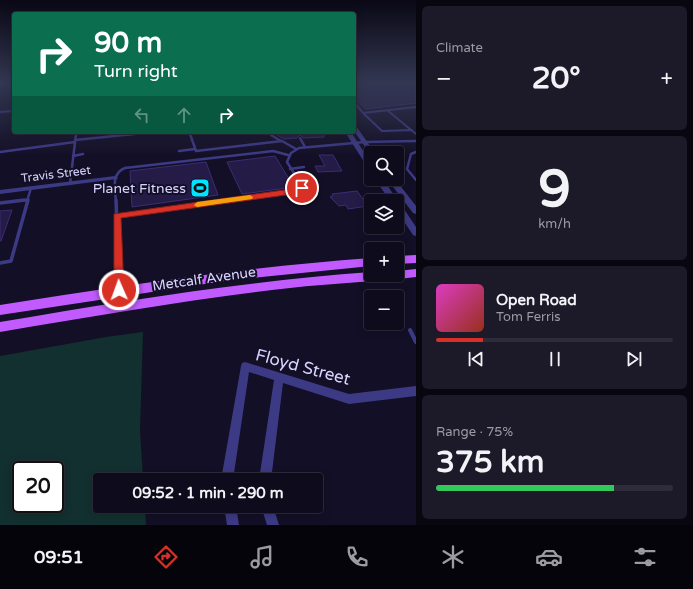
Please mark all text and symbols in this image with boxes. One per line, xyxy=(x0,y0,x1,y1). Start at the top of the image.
text: 90 m xyxy=(94,26,162,60)
icon: right xyxy=(28,28,80,80)
text: Climate xyxy=(436,40,483,56)
text: Turn right xyxy=(94,60,178,82)
text: 20° xyxy=(532,60,581,97)
text: − xyxy=(436,66,452,92)
text: + xyxy=(661,66,673,92)
icon: left xyxy=(131,104,153,126)
icon: ahead xyxy=(173,104,195,126)
icon: right xyxy=(215,104,237,126)
map controls xyxy=(364,146,404,330)
button: search xyxy=(364,146,404,186)
text: 9 xyxy=(538,158,571,221)
street label: Travis Street xyxy=(20,163,92,185)
pin xyxy=(285,171,319,205)
sports icon: Planet Fitness xyxy=(189,177,211,199)
icon: arrive xyxy=(291,177,313,199)
place label: Planet Fitness xyxy=(93,180,186,197)
button: layers xyxy=(364,194,404,234)
text: km/h xyxy=(538,216,571,232)
button: + xyxy=(364,242,404,282)
street label: Metcalf Avenue xyxy=(151,263,257,295)
position arrow xyxy=(98,269,140,311)
button: − xyxy=(364,290,404,330)
text: Open Road xyxy=(496,291,577,309)
text: Tom Ferris xyxy=(496,309,560,325)
street label: Floyd Street xyxy=(253,344,353,390)
icon: previous xyxy=(465,348,487,370)
icon: pause xyxy=(544,348,566,370)
icon: next xyxy=(623,348,645,370)
text: Range · 75% xyxy=(436,424,513,440)
text: 375 km xyxy=(436,444,544,481)
speed limit sign: 20 xyxy=(12,461,64,513)
text: 09:52 · 1 min · 290 m xyxy=(133,484,283,502)
icon: directions xyxy=(152,543,180,571)
icon: music xyxy=(248,543,276,571)
icon: phone xyxy=(343,543,371,571)
icon: climate xyxy=(439,543,467,571)
icon: car xyxy=(535,543,563,571)
icon: filters xyxy=(631,543,659,571)
text: 09:51 xyxy=(34,546,84,568)

